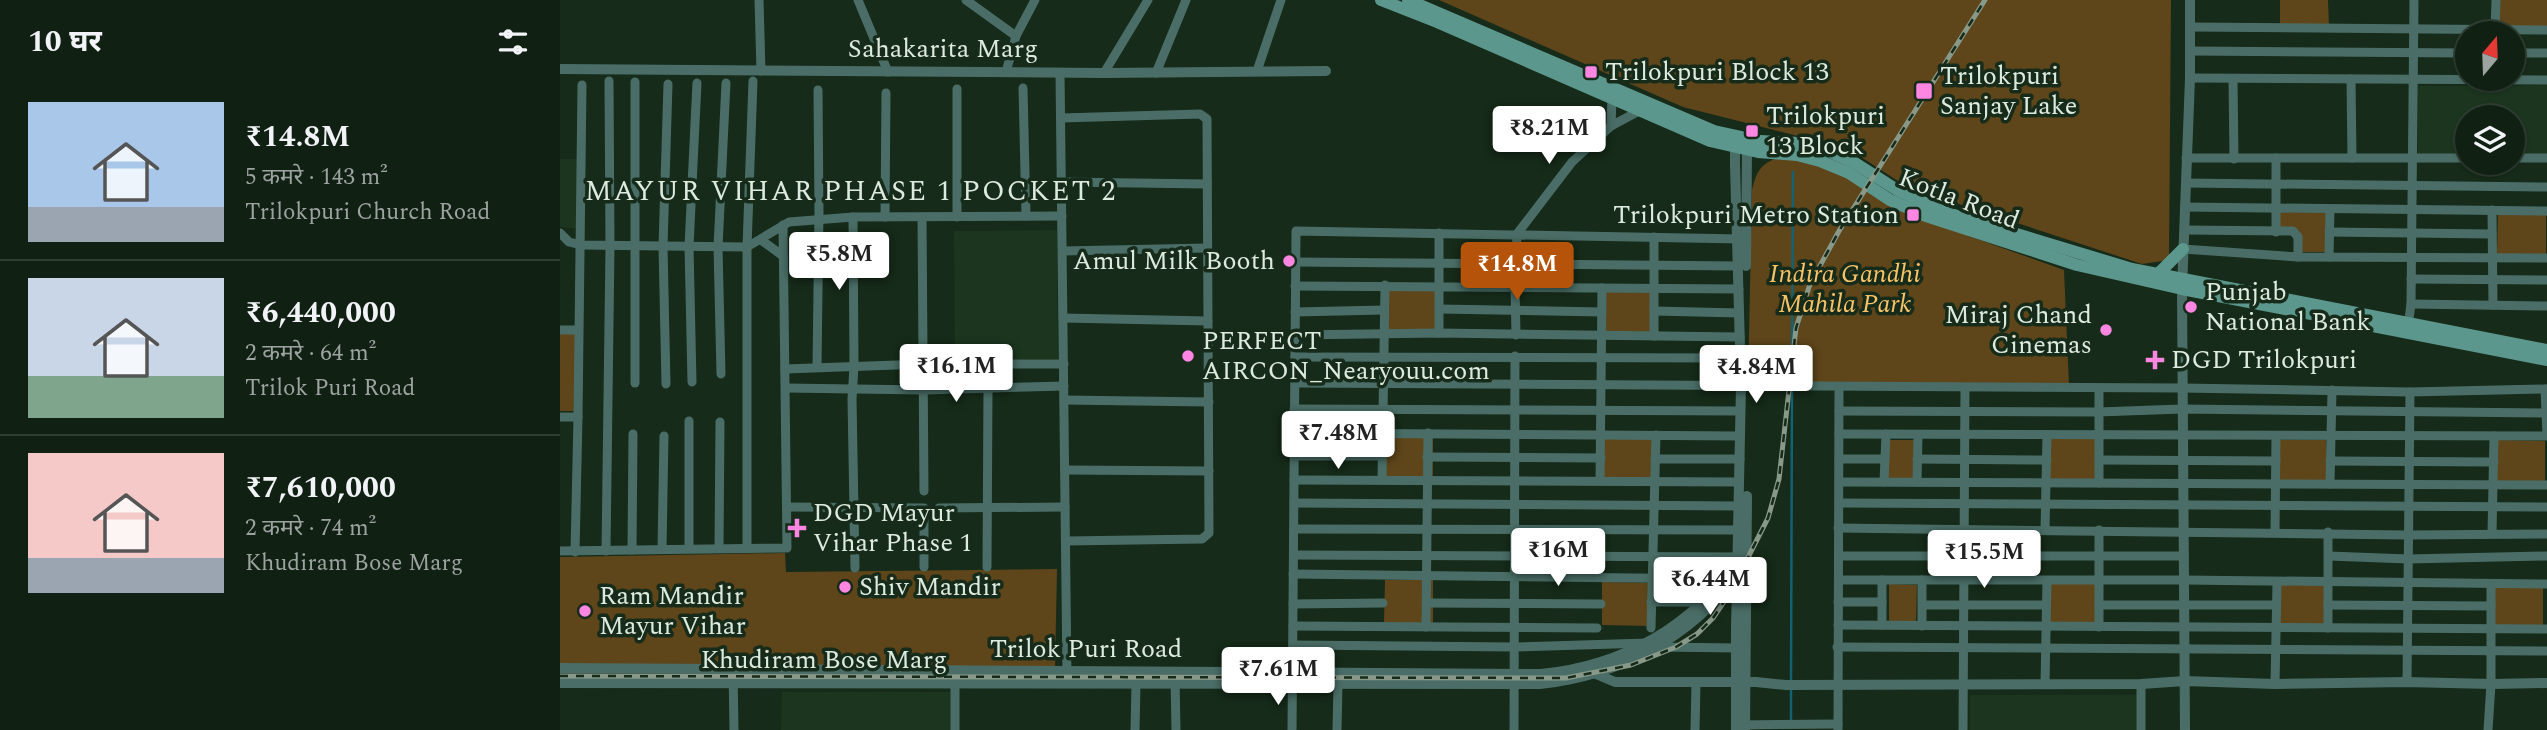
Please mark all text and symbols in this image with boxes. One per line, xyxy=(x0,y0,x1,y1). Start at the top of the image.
text: 10 घर xyxy=(28,19,102,65)
north arrow xyxy=(2455,21,2525,91)
map controls xyxy=(2455,21,2525,175)
icon: filters xyxy=(494,23,532,61)
street label: Sahakarita Marg xyxy=(848,29,1038,69)
place label: Trilokpuri Block 13 xyxy=(1605,52,1829,92)
place label: Trilokpuri Sanjay Lake xyxy=(1940,56,2077,126)
marker: Trilokpuri Block 13 xyxy=(1583,64,1599,80)
marker: Trilokpuri Sanjay Lake xyxy=(1914,81,1934,101)
place label: Trilokpuri 13 Block xyxy=(1766,96,1885,166)
button: layers xyxy=(2455,105,2525,175)
pin: ₹8.21M xyxy=(1492,106,1606,166)
text: ₹8.21M xyxy=(1509,111,1589,146)
text: ₹14.8M xyxy=(245,114,350,160)
marker: Trilokpuri 13 Block xyxy=(1744,123,1760,139)
icon: home xyxy=(84,130,168,214)
street label: Kotla Road xyxy=(1893,158,2025,240)
text: 5 कमरे · 143 m² xyxy=(245,160,388,195)
district label: MAYUR VIHAR PHASE 1 POCKET 2 xyxy=(585,170,1117,213)
text: Trilokpuri Church Road xyxy=(245,195,490,230)
place label: Trilokpuri Metro Station xyxy=(1613,195,1899,235)
marker: Trilokpuri Metro Station xyxy=(1905,207,1921,223)
pin: ₹5.8M xyxy=(790,232,888,292)
text: ₹5.8M xyxy=(805,237,873,272)
place label: Amul Milk Booth xyxy=(1073,241,1275,281)
pin: ₹14.8M xyxy=(1460,243,1574,302)
text: ₹14.8M xyxy=(1477,247,1557,282)
marker: Amul Milk Booth xyxy=(1281,253,1297,269)
park label: Indira Gandhi Mahila Park xyxy=(1769,254,1921,324)
place label: Punjab National Bank xyxy=(2205,272,2371,342)
text: ₹6,440,000 xyxy=(245,290,396,336)
place label: Miraj Chand Cinemas xyxy=(1945,295,2092,365)
marker: Punjab National Bank xyxy=(2183,299,2199,315)
icon: home xyxy=(84,306,168,390)
place label: PERFECT AIRCON_Nearyouu.com xyxy=(1202,321,1490,391)
marker: Miraj Chand Cinemas xyxy=(2098,322,2114,338)
text: 2 कमरे · 64 m² xyxy=(245,336,376,371)
place label: DGD Trilokpuri xyxy=(2171,340,2357,380)
pin: ₹16.1M xyxy=(899,344,1013,404)
pin: ₹4.84M xyxy=(1699,346,1813,405)
marker: PERFECT AIRCON_Nearyouu.com xyxy=(1180,348,1196,364)
text: ₹16.1M xyxy=(916,349,996,384)
text: ₹4.84M xyxy=(1716,350,1796,385)
marker: DGD Trilokpuri xyxy=(2145,350,2165,370)
text: Trilok Puri Road xyxy=(245,371,415,406)
pin: ₹7.48M xyxy=(1281,412,1395,471)
text: ₹7.48M xyxy=(1298,416,1378,451)
text: ₹7,610,000 xyxy=(245,465,396,511)
icon: home xyxy=(84,481,168,565)
place label: DGD Mayur Vihar Phase 1 xyxy=(813,493,973,563)
text: 2 कमरे · 74 m² xyxy=(245,511,376,546)
marker: DGD Mayur Vihar Phase 1 xyxy=(787,518,807,538)
pin: ₹16M xyxy=(1517,528,1599,588)
pin: ₹15.5M xyxy=(1927,530,2041,590)
text: ₹16M xyxy=(1527,533,1589,568)
text: ₹15.5M xyxy=(1944,535,2024,570)
text: Khudiram Bose Marg xyxy=(245,546,463,581)
pin: ₹6.44M xyxy=(1653,558,1767,617)
text: ₹6.44M xyxy=(1670,562,1750,597)
place label: Shiv Mandir xyxy=(859,567,1001,607)
place label: Ram Mandir Mayur Vihar xyxy=(599,576,746,646)
marker: Shiv Mandir xyxy=(837,579,853,595)
marker: Ram Mandir Mayur Vihar xyxy=(577,603,593,619)
street label: Trilok Puri Road xyxy=(990,629,1182,669)
street label: Khudiram Bose Marg xyxy=(701,640,947,680)
pin: ₹7.61M xyxy=(1221,648,1335,707)
text: ₹7.61M xyxy=(1238,652,1318,687)

